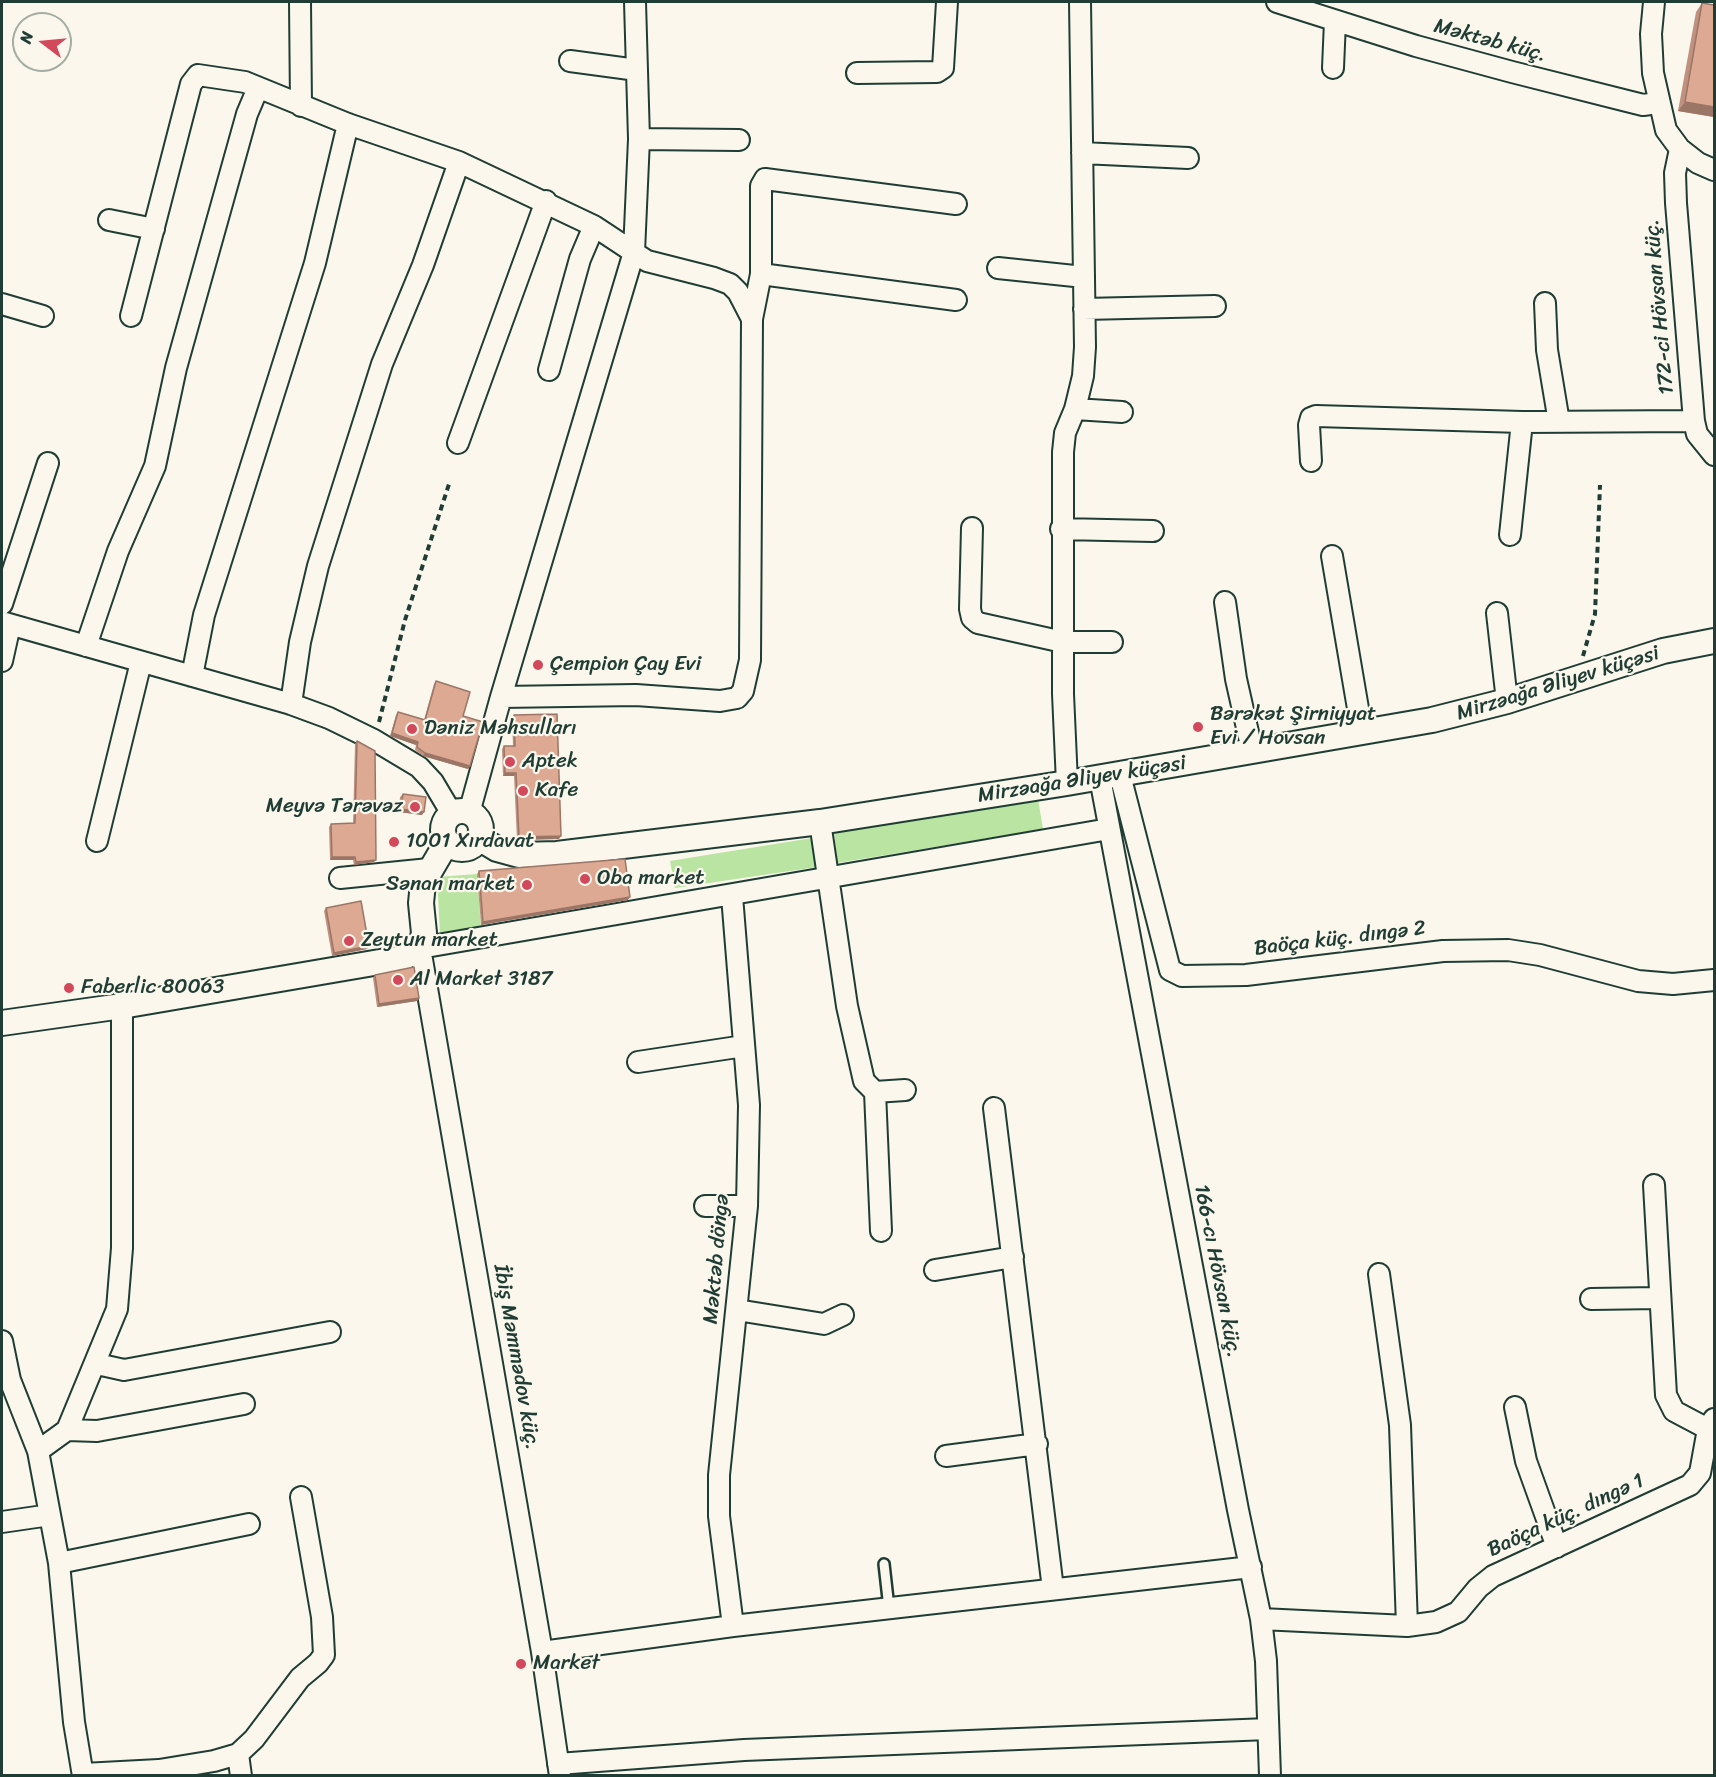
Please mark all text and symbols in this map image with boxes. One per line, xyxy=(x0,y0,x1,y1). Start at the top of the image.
north arrow xyxy=(12,12,72,72)
street label: Məktəb küç. xyxy=(1431,14,1549,68)
text: N xyxy=(11,28,42,47)
street label: 172-ci Hövsan küç. xyxy=(1640,218,1680,396)
street label: Mirzəağa Əliyev küçəsi xyxy=(1454,641,1662,727)
place label: Çempion Çay Evi xyxy=(550,652,701,678)
marker: Çempion Çay Evi xyxy=(531,658,545,672)
place label: Bərəkət Şirniyyat Evi / Hovsan xyxy=(1210,702,1376,752)
place label: Dəniz Məhsulları xyxy=(424,716,577,742)
marker: Bərəkət Şirniyyat Evi / Hovsan xyxy=(1191,720,1205,734)
marker: Dəniz Məhsulları xyxy=(405,722,419,736)
place label: Aptek xyxy=(522,749,578,775)
street label: Mirzəağa Əliyev küçəsi xyxy=(976,751,1188,809)
marker: Aptek xyxy=(503,755,517,769)
place label: Kafe xyxy=(535,778,578,804)
marker: Kafe xyxy=(516,784,530,798)
place label: Meyvə Tərəvəz xyxy=(266,794,403,820)
marker: Meyvə Tərəvəz xyxy=(408,800,422,814)
place label: 1001 Xırdavat xyxy=(406,829,534,855)
marker: 1001 Xırdavat xyxy=(387,835,401,849)
place label: Oba market xyxy=(597,866,705,892)
place label: Sənan market xyxy=(386,872,515,898)
marker: Oba market xyxy=(578,872,592,886)
marker: Sənan market xyxy=(520,878,534,892)
street label: Baöça küç. dıngə 2 xyxy=(1253,916,1427,962)
place label: Zeytun market xyxy=(361,928,498,954)
marker: Zeytun market xyxy=(342,934,356,948)
place label: Al Market 3187 xyxy=(410,967,553,993)
marker: Al Market 3187 xyxy=(391,973,405,987)
place label: Faberlic 80063 xyxy=(81,975,224,1001)
marker: Faberlic 80063 xyxy=(62,981,76,995)
street label: 166-cı Hövsan küç. xyxy=(1188,1182,1246,1360)
street label: Məktəb döngə xyxy=(699,1193,735,1325)
street label: İbiş Məmmədov küç. xyxy=(487,1262,545,1452)
street label: Baöça küç. dıngə 1 xyxy=(1484,1469,1648,1563)
place label: Market xyxy=(533,1651,600,1677)
marker: Market xyxy=(514,1657,528,1671)

